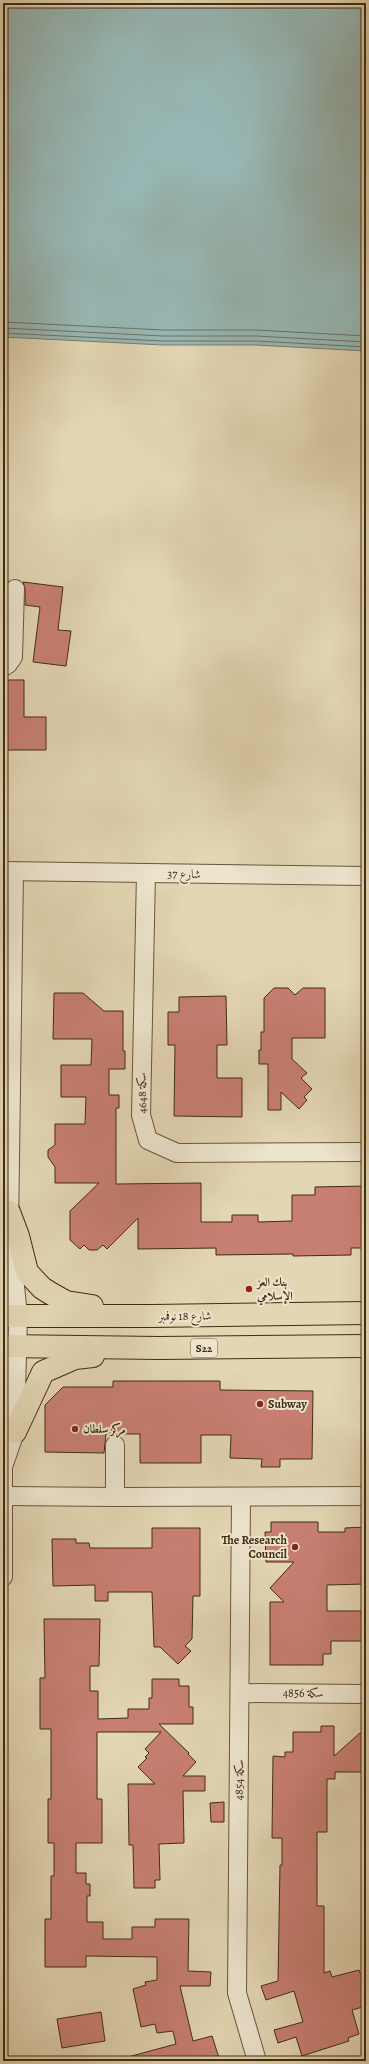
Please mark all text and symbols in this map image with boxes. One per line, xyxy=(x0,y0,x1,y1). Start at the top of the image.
street label: شارع 37 xyxy=(167,866,201,885)
street label: سكة 4648 xyxy=(134,1072,150,1114)
place label: بنك العز الإسلامي xyxy=(255,1274,293,1306)
marker: بنك العز الإسلامي xyxy=(244,1284,254,1294)
street label: شارع 18 نوفمبر xyxy=(156,1308,212,1327)
road number: S22 xyxy=(191,1339,217,1357)
place label: Subway xyxy=(268,1396,307,1412)
marker: Subway xyxy=(255,1399,265,1409)
place label: مركز سلطان xyxy=(83,1421,126,1438)
marker: مركز سلطان xyxy=(70,1424,80,1434)
place label: The Research Council xyxy=(221,1532,288,1562)
marker: The Research Council xyxy=(290,1542,300,1552)
street label: سكة 4856 xyxy=(283,1685,324,1701)
street label: سكة 4854 xyxy=(231,1759,247,1800)

